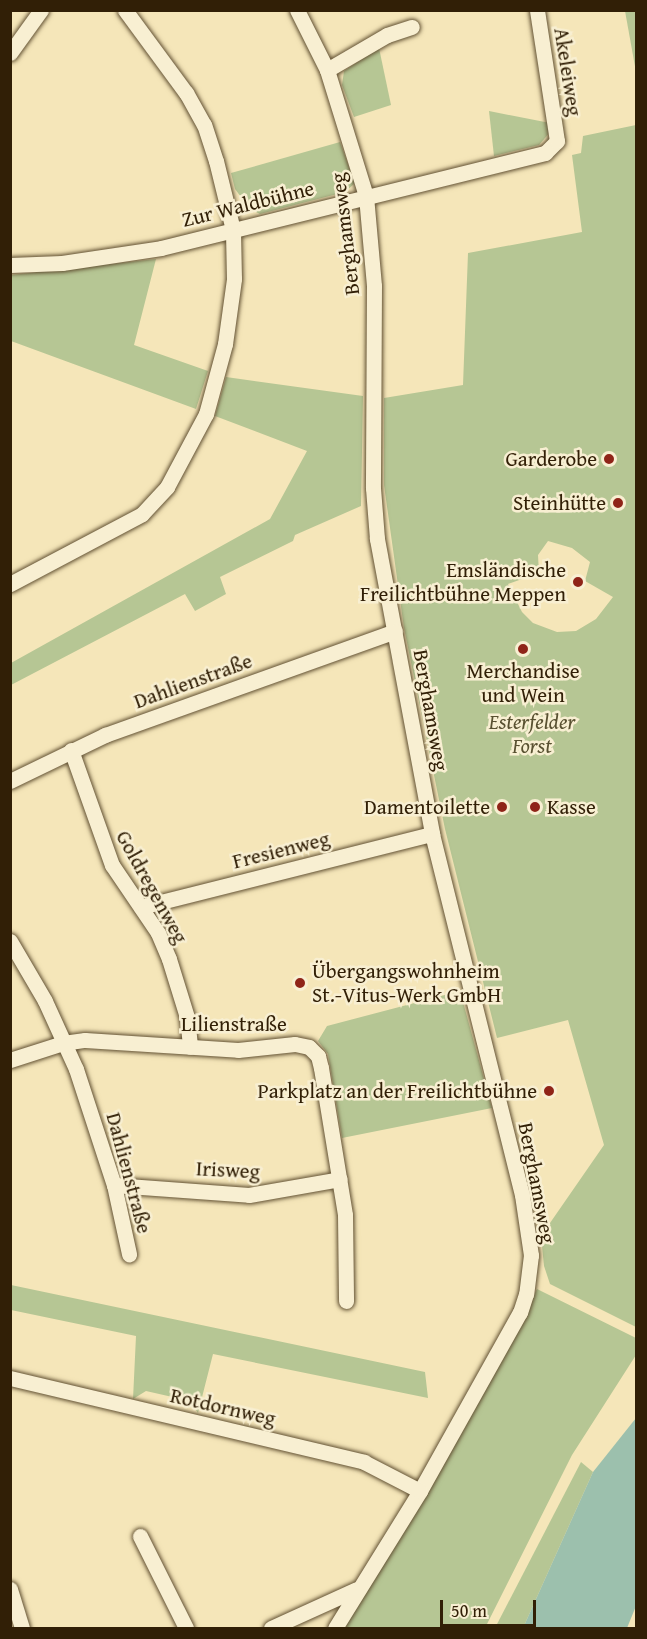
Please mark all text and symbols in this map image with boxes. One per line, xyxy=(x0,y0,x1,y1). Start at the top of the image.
street label: Akeleiweg xyxy=(549,26,587,118)
street label: Berghamsweg xyxy=(325,171,365,297)
street label: Zur Waldbühne xyxy=(179,175,317,233)
place label: Garderobe xyxy=(505,446,597,472)
marker: Garderobe xyxy=(602,452,616,466)
place label: Steinhütte xyxy=(513,490,606,516)
marker: Steinhütte xyxy=(611,496,625,510)
place label: Emsländische Freilichtbühne Meppen xyxy=(360,557,566,607)
marker: Emsländische Freilichtbühne Meppen xyxy=(571,575,585,589)
marker: Merchandise und Wein xyxy=(516,642,530,656)
street label: Berghamsweg xyxy=(408,647,454,773)
street label: Dahlienstraße xyxy=(130,648,256,714)
place label: Merchandise und Wein xyxy=(466,658,580,708)
park label: Esterfelder Forst xyxy=(489,709,575,759)
place label: Damentoilette xyxy=(364,794,490,820)
place label: Kasse xyxy=(547,794,596,820)
marker: Damentoilette xyxy=(495,800,509,814)
marker: Kasse xyxy=(528,800,542,814)
street label: Goldregenweg xyxy=(111,826,193,948)
street label: Fresienweg xyxy=(230,826,332,874)
place label: Übergangswohnheim St.-Vitus-Werk GmbH xyxy=(312,958,501,1008)
marker: Übergangswohnheim St.-Vitus-Werk GmbH xyxy=(293,976,307,990)
street label: Lilienstraße xyxy=(181,1011,287,1037)
place label: Parkplatz an der Freilichtbühne xyxy=(257,1078,537,1104)
marker: Parkplatz an der Freilichtbühne xyxy=(542,1084,556,1098)
street label: Dahlienstraße xyxy=(101,1110,157,1236)
street label: Berghamsweg xyxy=(513,1120,561,1246)
street label: Irisweg xyxy=(195,1156,261,1184)
street label: Rotdornweg xyxy=(168,1383,278,1431)
scale bar xyxy=(443,1588,539,1626)
text: 50 m xyxy=(451,1597,487,1624)

